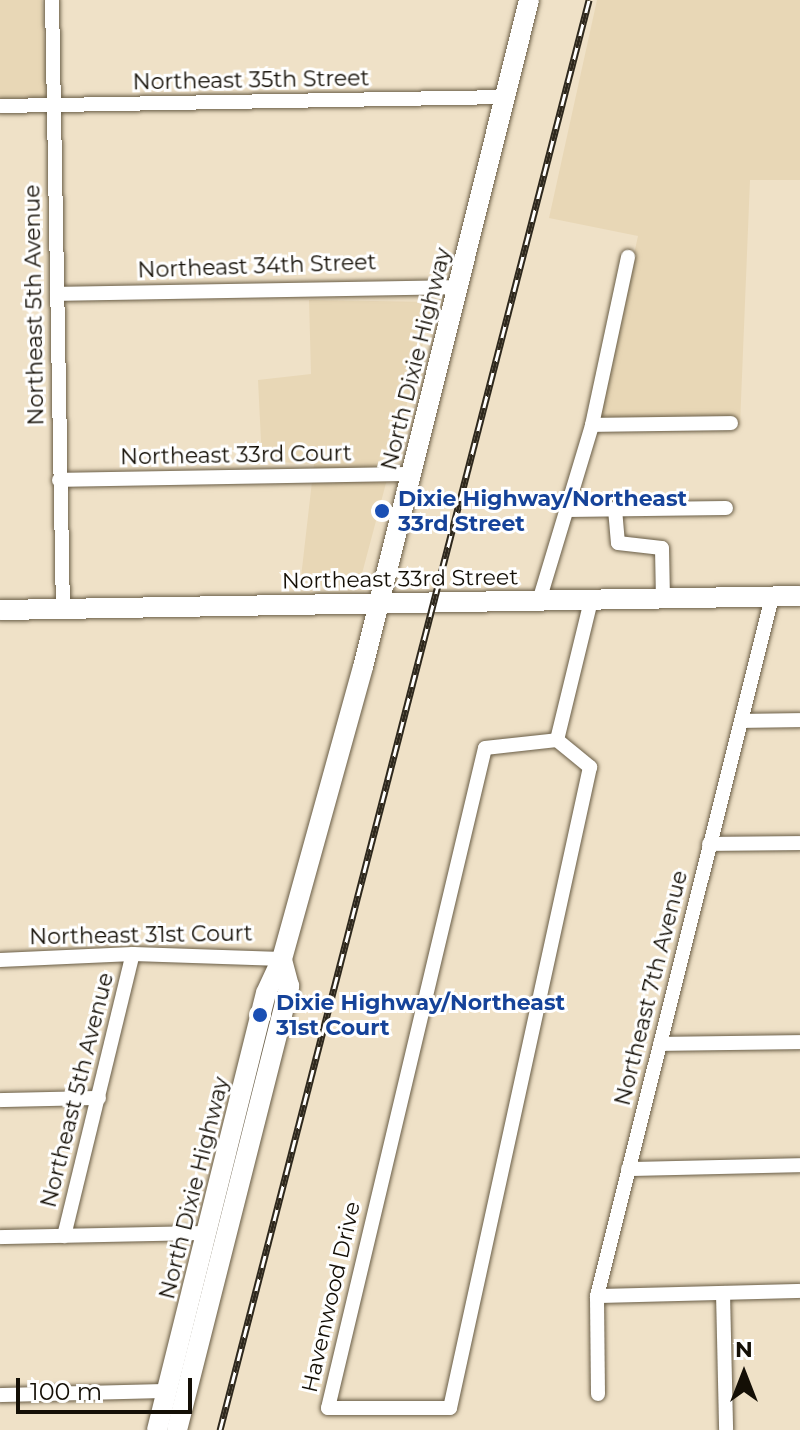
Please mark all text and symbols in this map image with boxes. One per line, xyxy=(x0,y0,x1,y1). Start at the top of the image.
street label: Northeast 35th Street xyxy=(132,65,370,95)
street label: Northeast 5th Avenue xyxy=(19,184,49,426)
street label: North Dixie Highway xyxy=(376,245,456,473)
street label: Northeast 34th Street xyxy=(137,249,377,283)
street label: Northeast 33rd Court xyxy=(120,440,352,470)
place label: Dixie Highway/Northeast 33rd Street xyxy=(398,485,687,536)
marker: Dixie Highway/Northeast 33rd Street xyxy=(373,502,391,520)
street label: Northeast 33rd Street xyxy=(282,564,518,594)
street label: Northeast 7th Avenue xyxy=(609,868,693,1108)
street label: Northeast 31st Court xyxy=(29,920,253,950)
street label: Northeast 5th Avenue xyxy=(35,970,119,1210)
place label: Dixie Highway/Northeast 31st Court xyxy=(276,989,565,1040)
marker: Dixie Highway/Northeast 31st Court xyxy=(251,1006,269,1024)
street label: North Dixie Highway xyxy=(154,1074,234,1302)
street label: Havenwood Drive xyxy=(296,1199,366,1395)
north arrow xyxy=(704,1334,784,1414)
text: N xyxy=(735,1336,753,1363)
scale bar xyxy=(20,1362,196,1412)
text: 100 m xyxy=(30,1377,102,1406)

